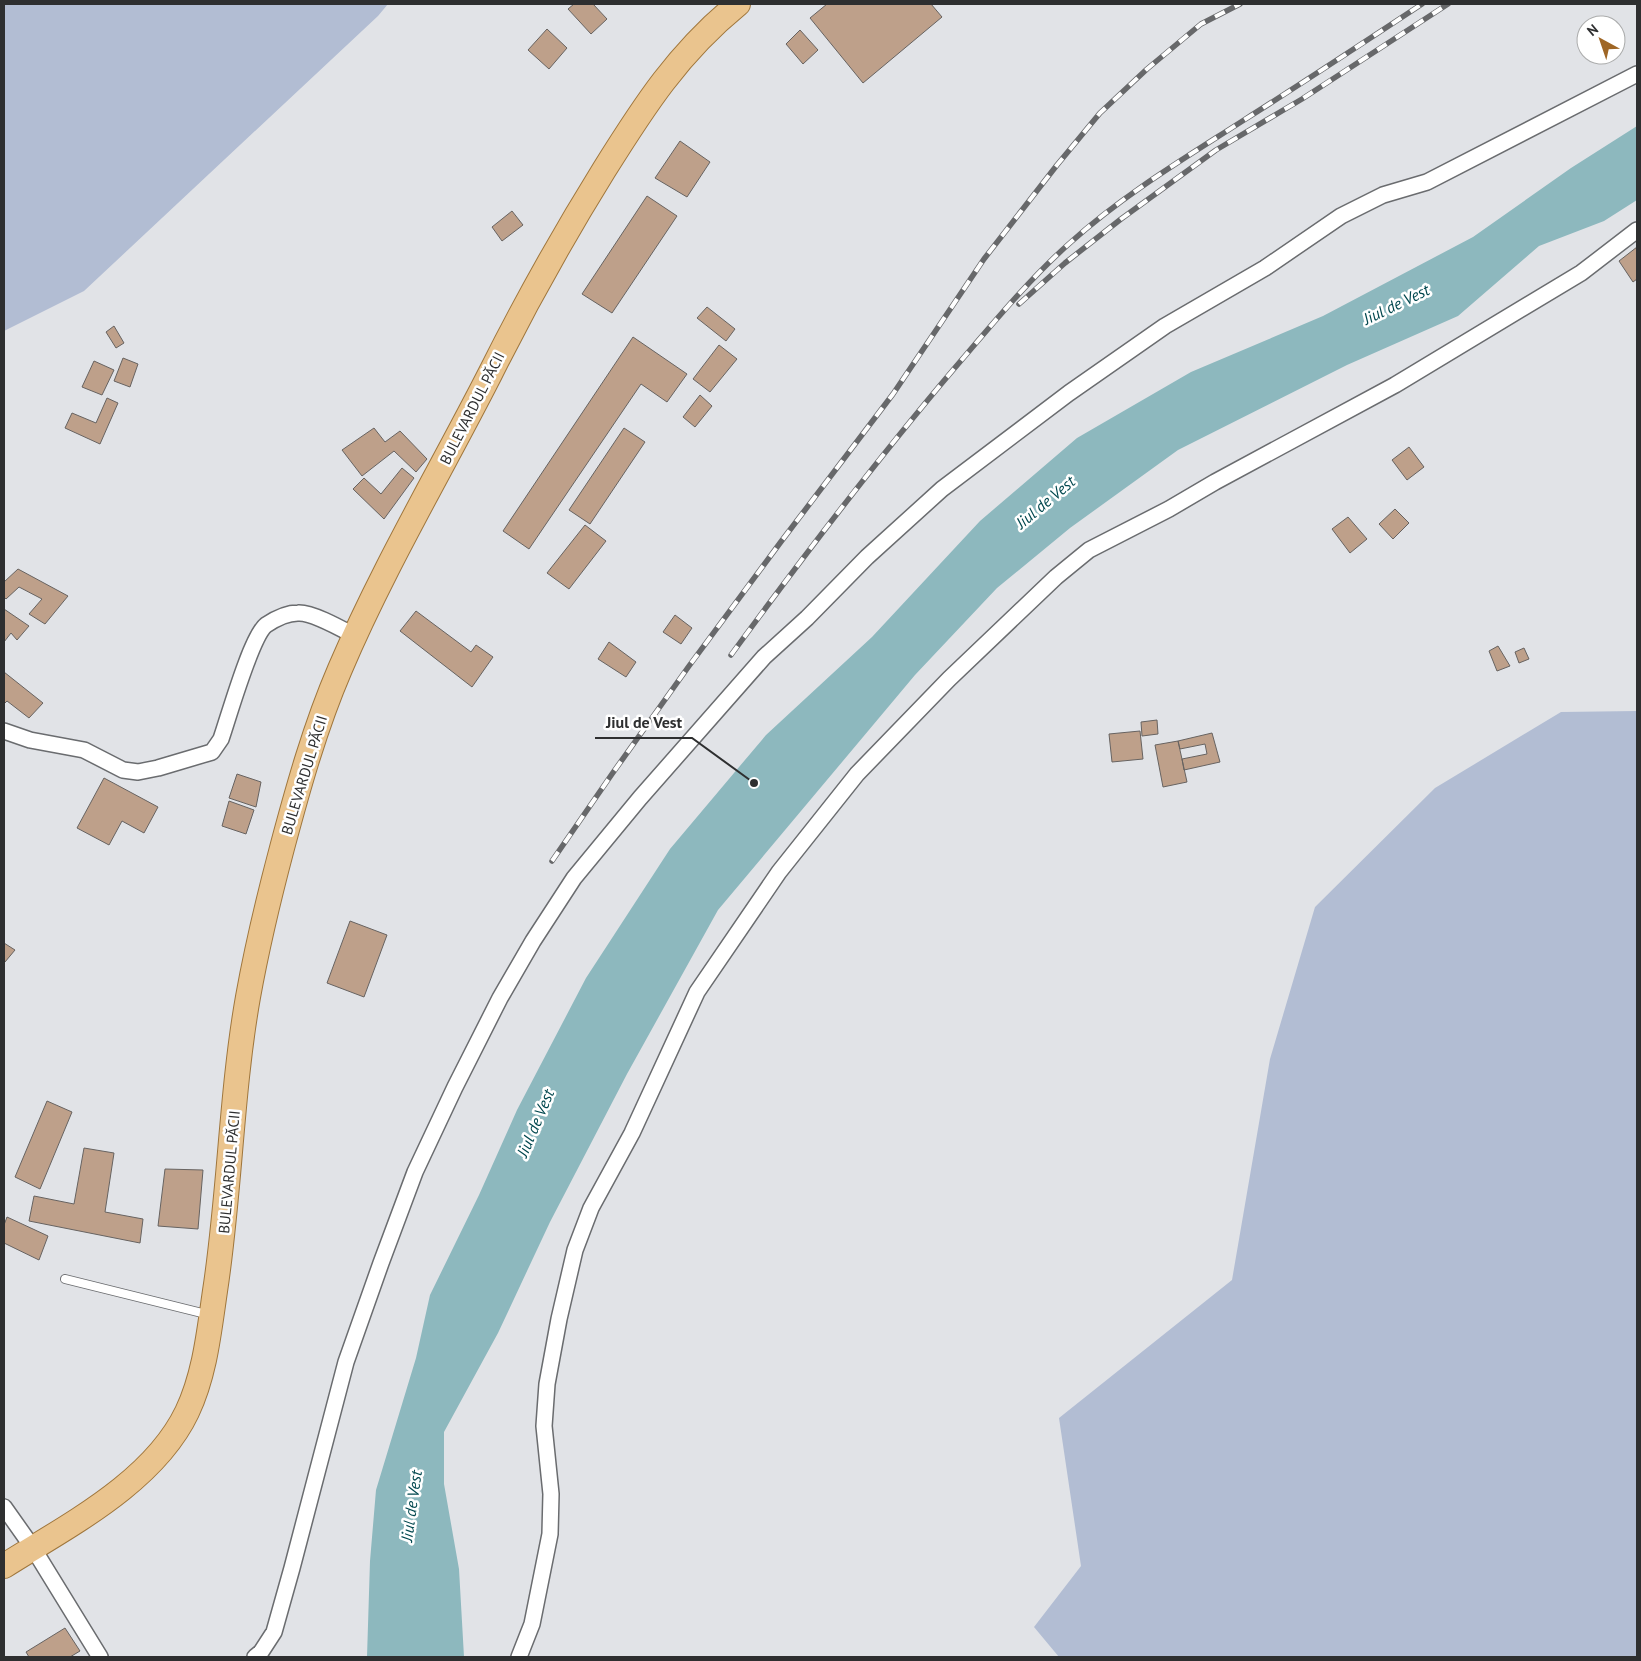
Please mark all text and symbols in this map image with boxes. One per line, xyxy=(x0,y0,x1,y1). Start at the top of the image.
north arrow xyxy=(1576,15,1626,65)
text: N xyxy=(1583,20,1602,40)
water label: Jiul de Vest xyxy=(1359,279,1433,329)
street label: BULEVARDUL PĂCII xyxy=(435,349,509,467)
water label: Jiul de Vest xyxy=(1010,471,1080,533)
callout: Jiul de Vest xyxy=(595,707,692,738)
text: Jiul de Vest xyxy=(605,712,683,732)
street label: BULEVARDUL PĂCII xyxy=(277,713,331,837)
water label: Jiul de Vest xyxy=(511,1085,559,1161)
street label: BULEVARDUL PĂCII xyxy=(214,1110,244,1234)
water label: Jiul de Vest xyxy=(396,1468,426,1544)

